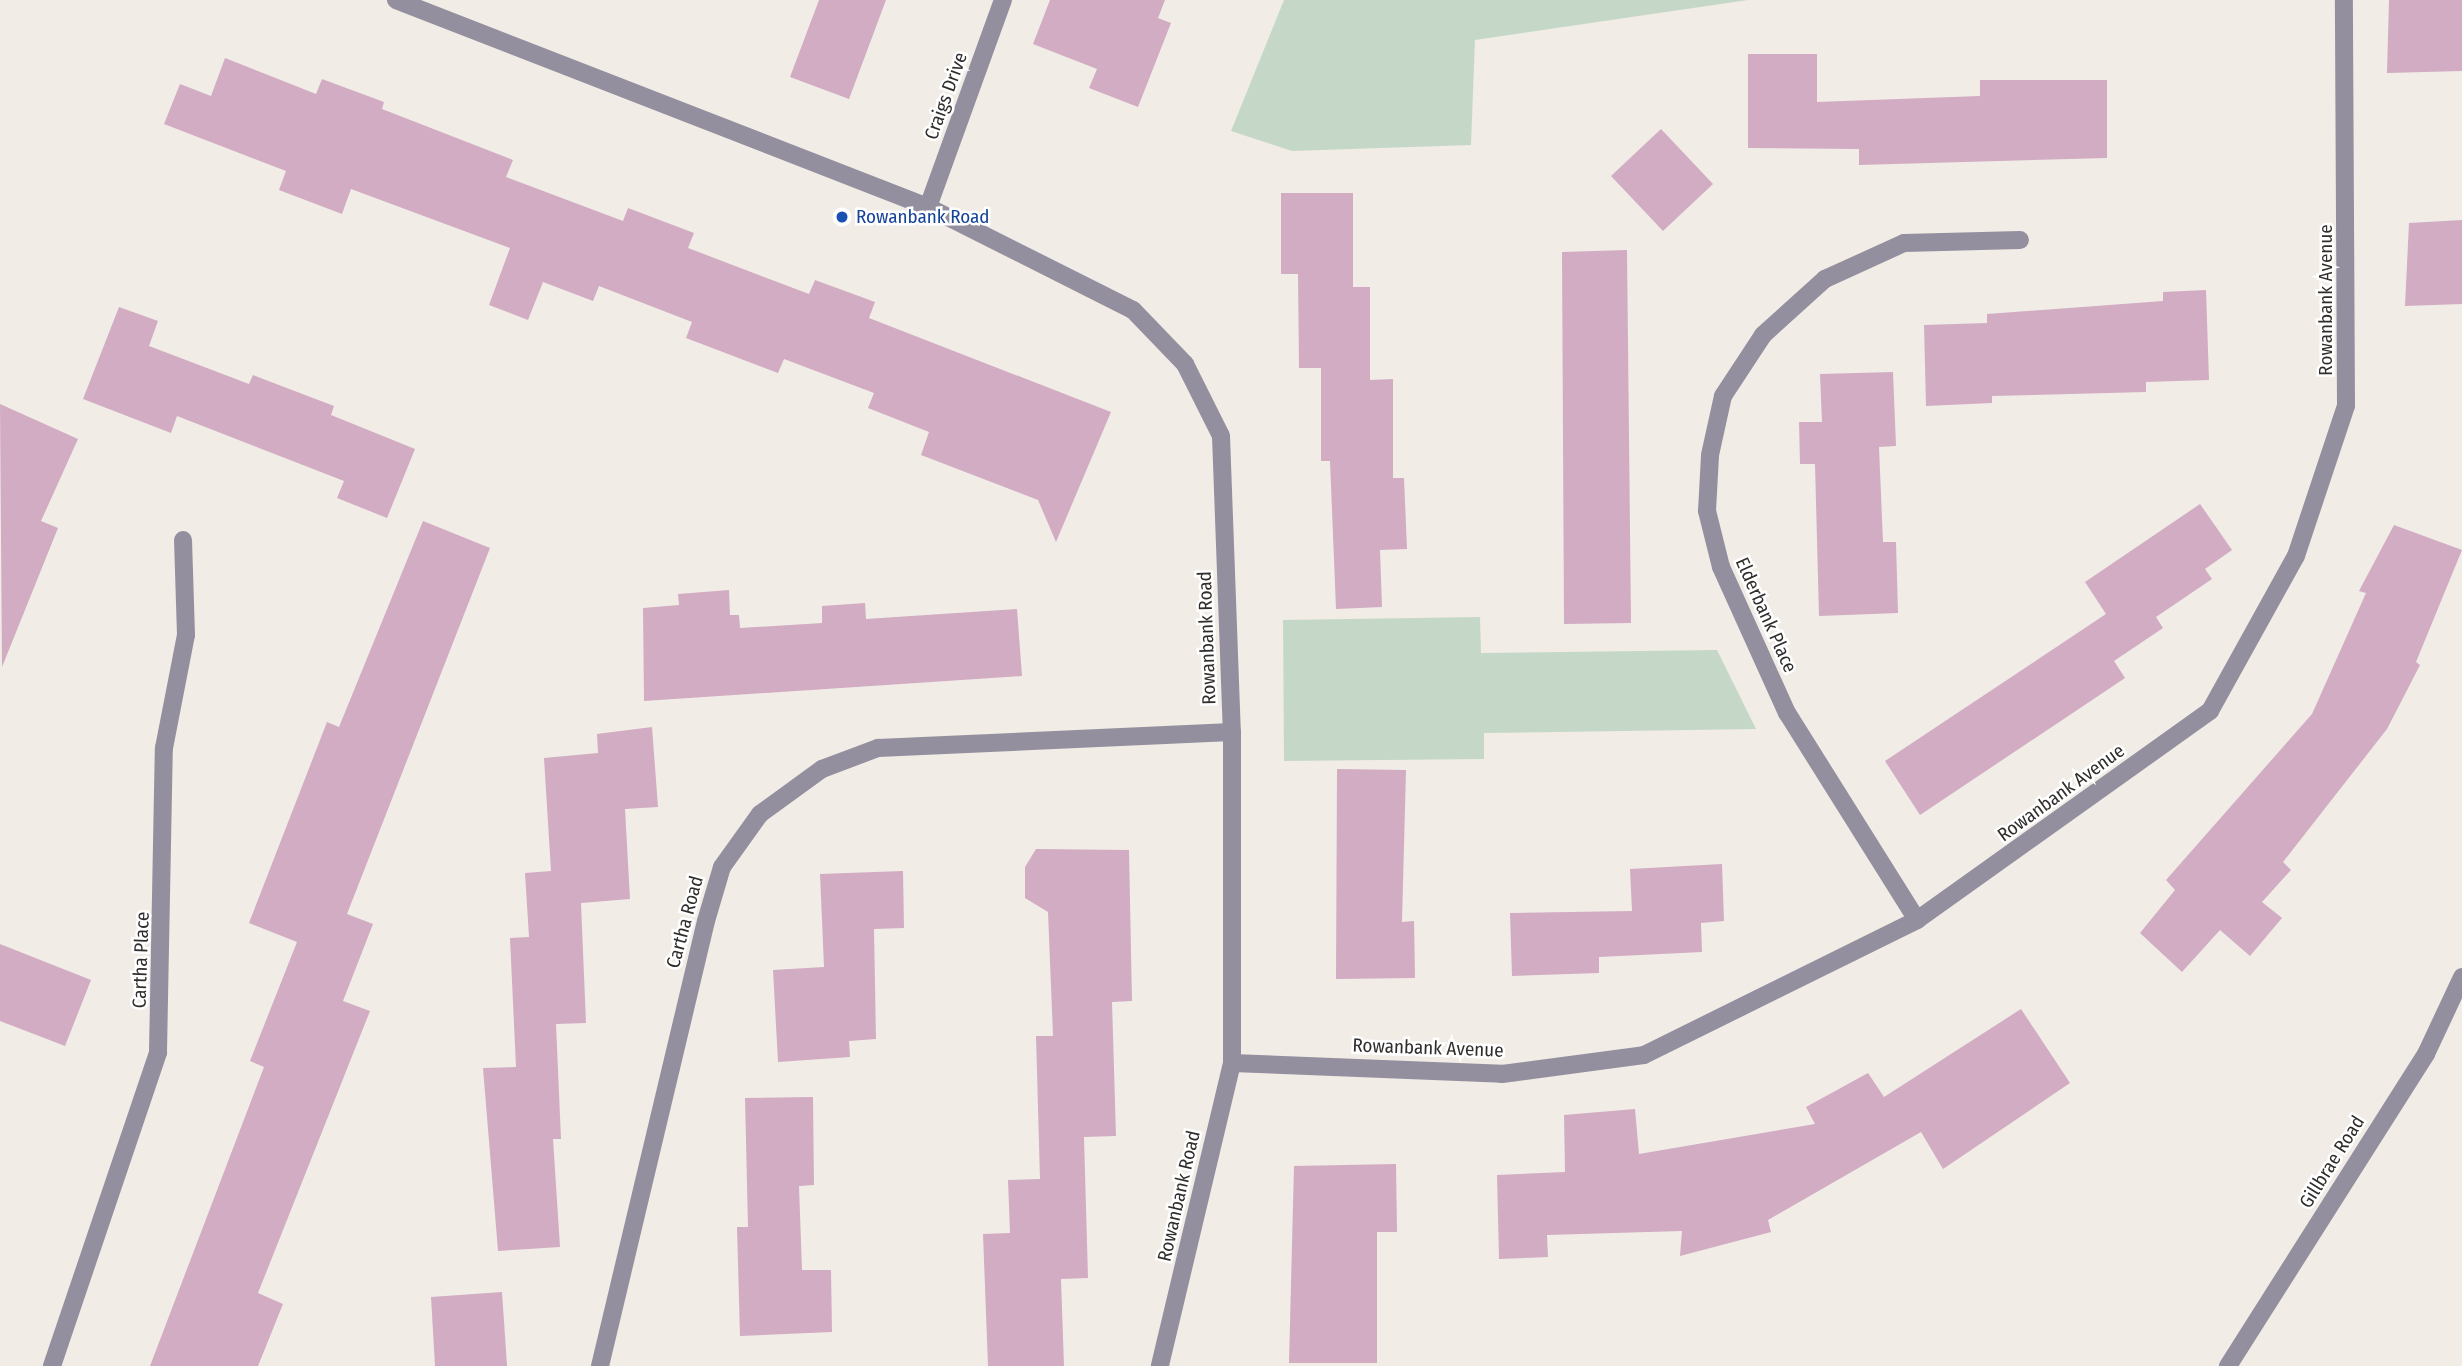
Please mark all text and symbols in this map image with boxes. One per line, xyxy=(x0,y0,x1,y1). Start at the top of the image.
street label: Craigs Drive xyxy=(920,49,972,143)
place label: Rowanbank Road xyxy=(856,206,990,228)
marker: Rowanbank Road xyxy=(834,209,850,225)
street label: Rowanbank Avenue xyxy=(2315,224,2337,376)
street label: Elderbank Place xyxy=(1730,554,1802,676)
street label: Rowanbank Road xyxy=(1193,571,1221,705)
street label: Rowanbank Avenue xyxy=(1993,739,2129,847)
street label: Cartha Road xyxy=(662,873,708,971)
street label: Cartha Place xyxy=(128,911,154,1009)
street label: Rowanbank Avenue xyxy=(1352,1034,1504,1062)
street label: Gillbrae Road xyxy=(2295,1112,2369,1212)
street label: Rowanbank Road xyxy=(1153,1128,1205,1264)

